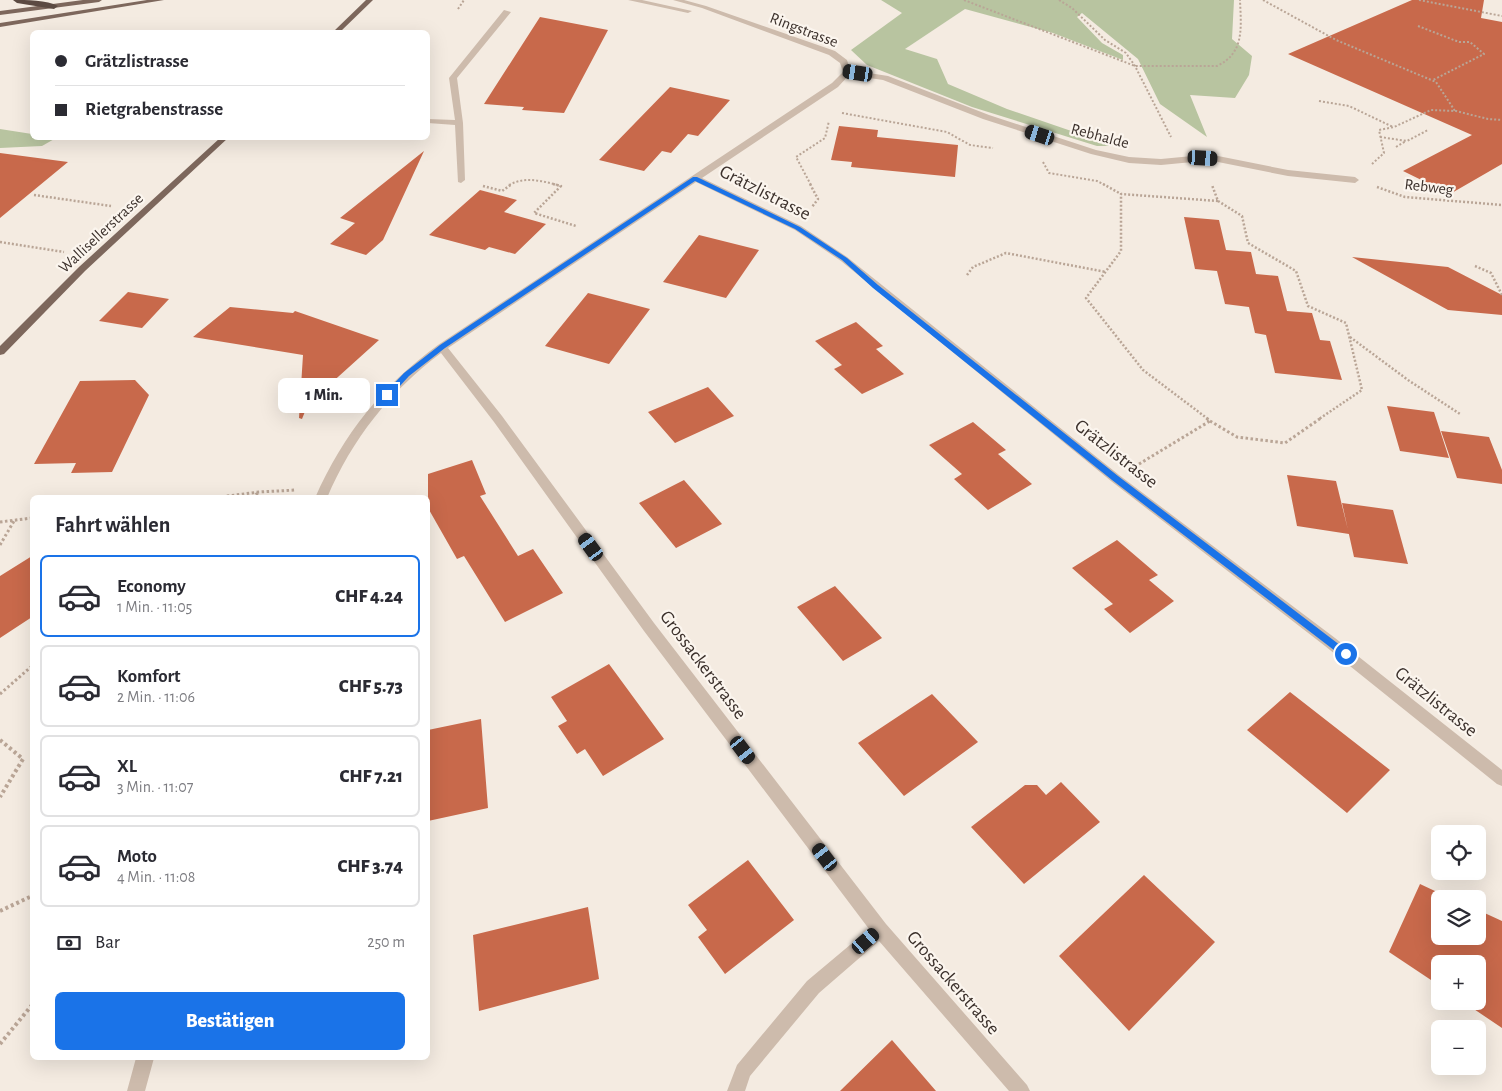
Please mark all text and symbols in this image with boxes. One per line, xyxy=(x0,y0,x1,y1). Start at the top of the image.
street label: Ringstrasse xyxy=(768,10,840,50)
text: Grätzlistrasse xyxy=(85,52,189,71)
car xyxy=(842,63,873,83)
text: Rietgrabenstrasse xyxy=(85,100,223,119)
street label: Rebhalde xyxy=(1069,121,1131,151)
car xyxy=(1023,123,1056,147)
car xyxy=(1187,150,1218,166)
street label: Grätzlistrasse xyxy=(716,162,814,224)
street label: Rebweg xyxy=(1404,176,1455,198)
street label: Wallisellerstrasse xyxy=(56,190,146,276)
callout: 1 Min. xyxy=(277,378,370,412)
route end xyxy=(376,384,398,406)
text: 1 Min. xyxy=(305,387,343,403)
street label: Grätzlistrasse xyxy=(1071,416,1161,492)
text: Fahrt wählen xyxy=(55,514,170,536)
car xyxy=(576,530,605,564)
icon: car xyxy=(57,574,102,619)
text: Economy xyxy=(117,577,186,596)
text: CHF 4.24 xyxy=(335,587,403,606)
text: 1 Min. · 11:05 xyxy=(117,599,192,615)
street label: Grossackerstrasse xyxy=(656,607,750,723)
route start xyxy=(1335,643,1357,665)
street label: Grätzlistrasse xyxy=(1391,663,1481,741)
icon: car xyxy=(57,664,102,709)
text: Komfort xyxy=(117,667,181,686)
text: CHF 5.73 xyxy=(339,677,403,696)
text: 2 Min. · 11:06 xyxy=(117,689,195,705)
car xyxy=(727,734,758,766)
icon: car xyxy=(57,754,102,799)
text: XL xyxy=(117,757,137,776)
text: CHF 7.21 xyxy=(339,767,403,786)
text: 3 Min. · 11:07 xyxy=(117,779,193,795)
map controls xyxy=(1431,825,1486,1075)
button: locate xyxy=(1431,825,1486,880)
car xyxy=(809,841,840,873)
icon: car xyxy=(57,844,102,889)
text: Moto xyxy=(117,847,157,866)
text: CHF 3.74 xyxy=(337,857,403,876)
text: 4 Min. · 11:08 xyxy=(117,869,195,885)
button: layers xyxy=(1431,890,1486,945)
car xyxy=(849,925,882,957)
street label: Grossackerstrasse xyxy=(903,928,1003,1038)
icon: cash xyxy=(55,929,83,957)
text: Bar xyxy=(95,933,120,952)
text: 250 m xyxy=(367,934,405,950)
button: + xyxy=(1431,955,1486,1010)
button: Bestätigen xyxy=(55,992,405,1050)
button: − xyxy=(1431,1020,1486,1075)

